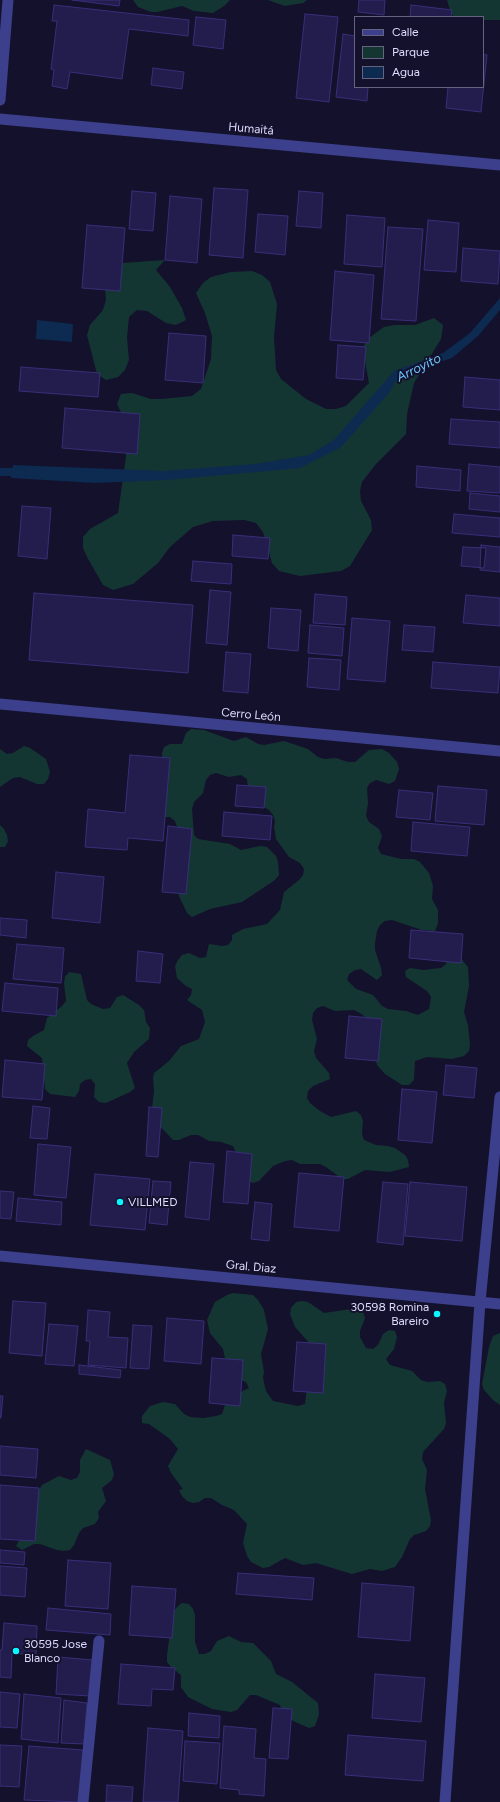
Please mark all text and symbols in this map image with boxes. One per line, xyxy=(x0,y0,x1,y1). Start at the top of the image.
legend xyxy=(354,16,484,88)
text: Calle xyxy=(392,25,419,39)
text: Parque xyxy=(392,45,429,59)
text: Agua xyxy=(392,65,420,79)
street label: Humaitá xyxy=(228,120,274,138)
water label: Arroyito xyxy=(394,351,444,385)
street label: Cerro León xyxy=(221,705,281,725)
place label: VILLMED xyxy=(128,1195,178,1209)
marker: VILLMED xyxy=(115,1197,125,1207)
street label: Gral. Diaz xyxy=(225,1258,277,1276)
place label: 30598 Romina Bareiro xyxy=(350,1300,429,1328)
marker: 30598 Romina Bareiro xyxy=(432,1309,442,1319)
place label: 30595 Jose Blanco xyxy=(24,1637,87,1665)
marker: 30595 Jose Blanco xyxy=(11,1646,21,1656)

